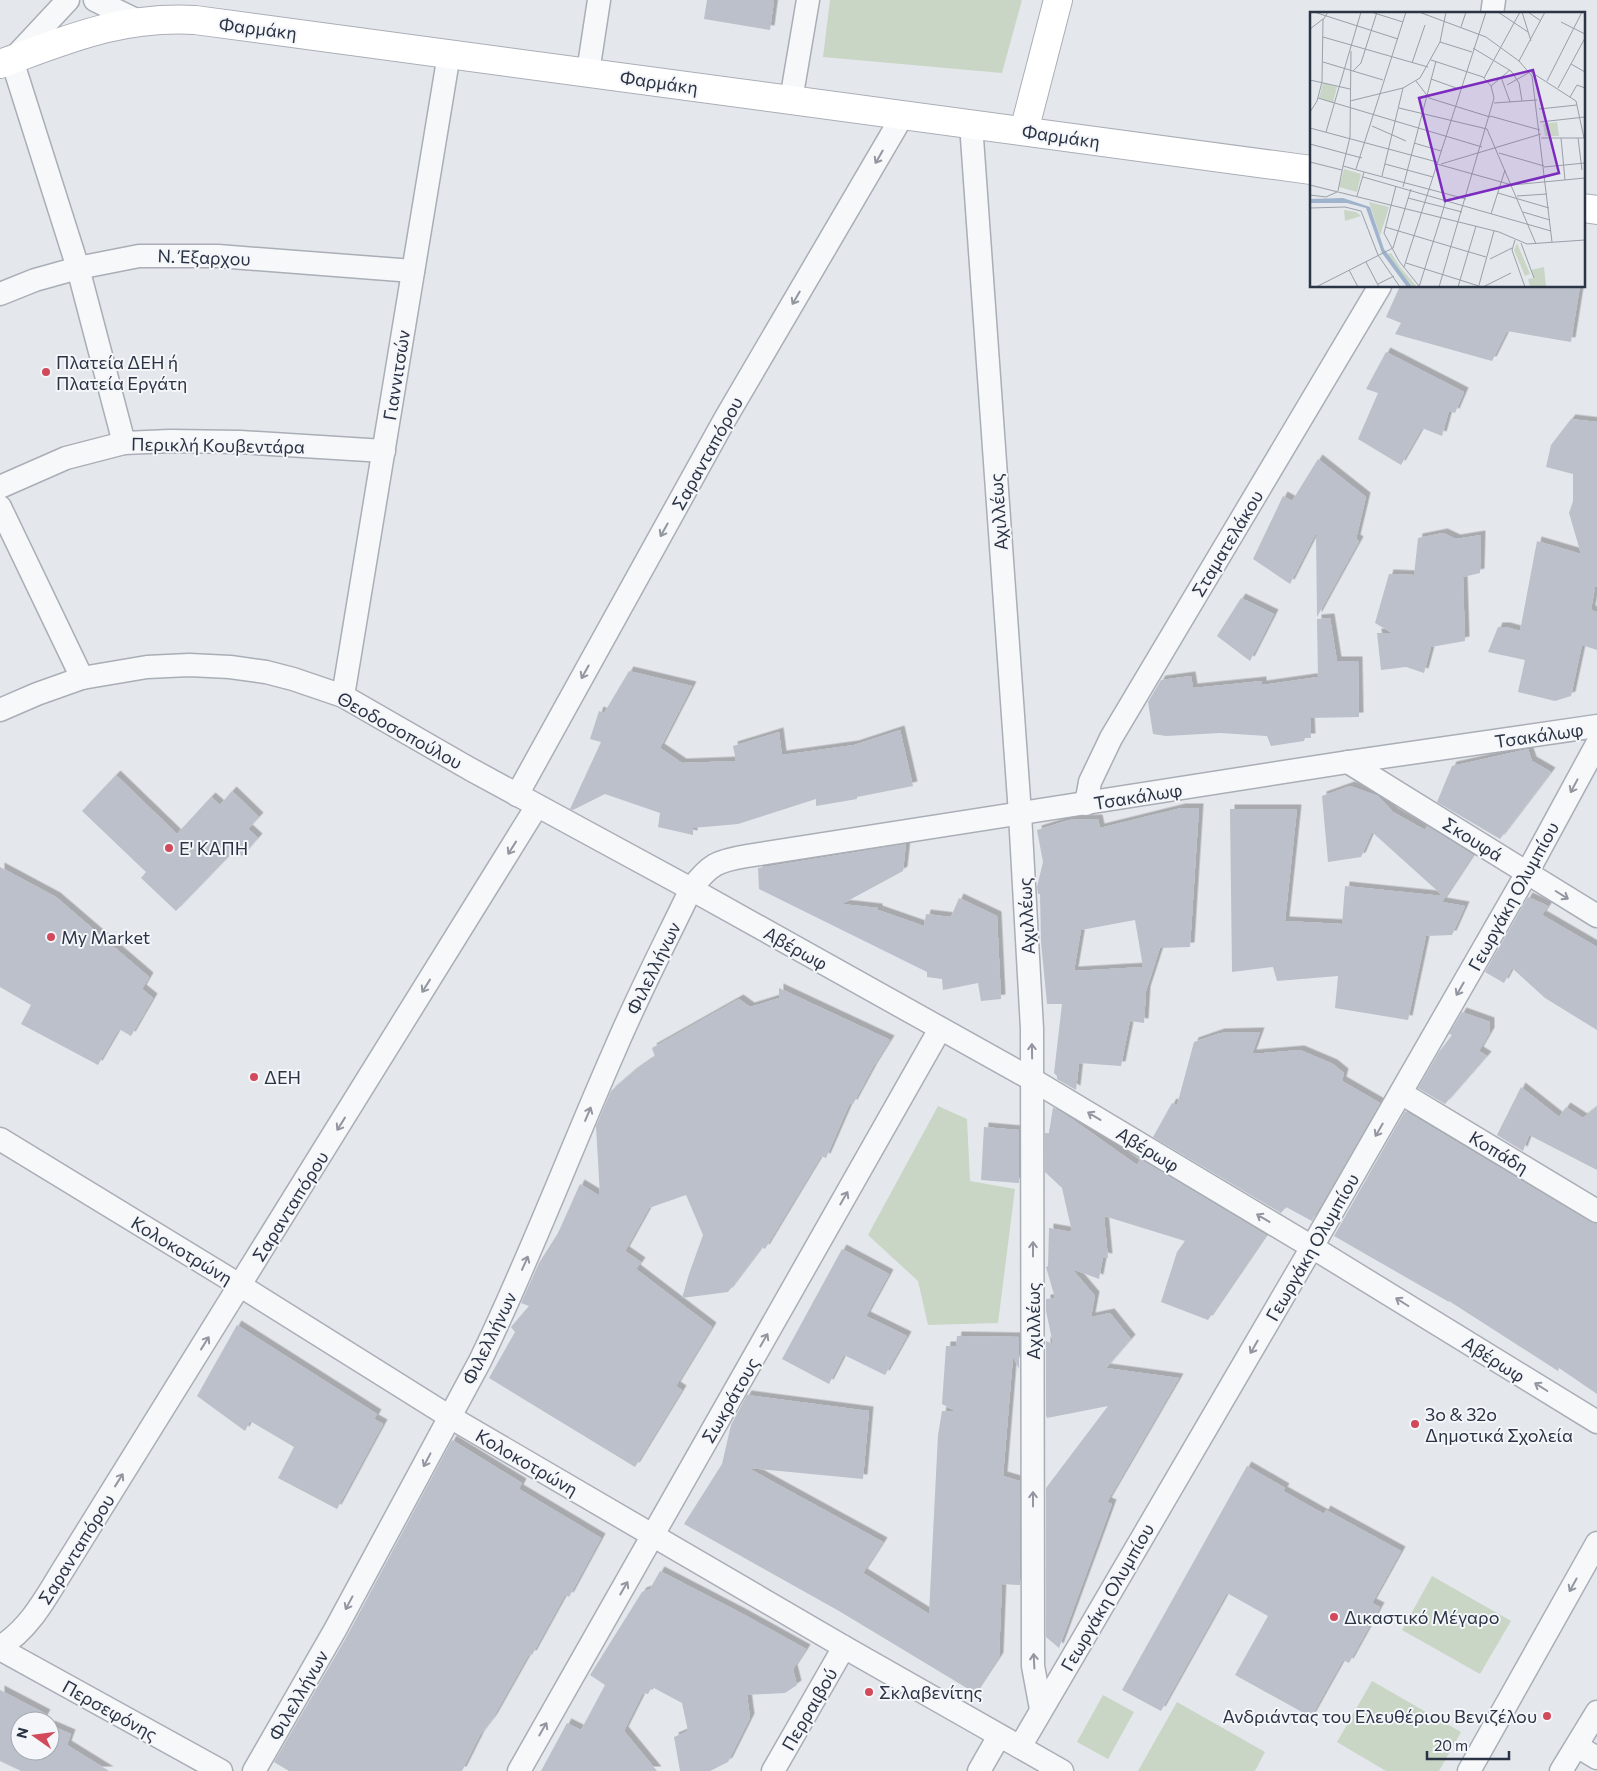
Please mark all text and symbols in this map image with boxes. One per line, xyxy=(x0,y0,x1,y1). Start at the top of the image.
street label: Φαρμάκη xyxy=(218,12,298,44)
inset map xyxy=(1310,12,1584,288)
street label: Φαρμάκη xyxy=(619,66,699,98)
street label: Φαρμάκη xyxy=(1021,120,1101,152)
one-way arrow xyxy=(873,150,883,164)
street label: Ν. Έξαρχου xyxy=(157,244,251,270)
one-way arrow xyxy=(791,290,801,304)
street label: Γιαννιτσών xyxy=(378,328,414,422)
place label: Πλατεία ΔΕΗ ή Πλατεία Εργάτη xyxy=(56,351,187,394)
marker: Πλατεία ΔΕΗ ή Πλατεία Εργάτη xyxy=(40,366,52,378)
street label: Σαρανταπόρου xyxy=(667,393,747,513)
street label: Περικλή Κουβεντάρα xyxy=(131,432,305,458)
street label: Αχιλλέως xyxy=(984,473,1012,551)
street label: Σταματελάκου xyxy=(1187,486,1267,600)
one-way arrow xyxy=(658,522,668,536)
one-way arrow xyxy=(580,664,590,679)
street label: Θεοδοσοπούλου xyxy=(334,687,466,773)
street label: Τσακάλωφ xyxy=(1493,718,1585,752)
street label: Τσακάλωφ xyxy=(1092,778,1184,814)
one-way arrow xyxy=(1569,779,1579,794)
street label: Σκουφά xyxy=(1439,812,1507,866)
street label: Γεωργάκη Ολυμπίου xyxy=(1463,818,1563,974)
place label: Ε' ΚΑΠΗ xyxy=(179,837,248,859)
one-way arrow xyxy=(506,840,516,854)
marker: Ε' ΚΑΠΗ xyxy=(163,842,175,854)
street label: Αχιλλέως xyxy=(1013,877,1039,955)
one-way arrow xyxy=(1554,890,1568,900)
street label: Φιλελλήνων xyxy=(621,918,685,1018)
street label: Αβέρωφ xyxy=(760,922,832,974)
place label: My Market xyxy=(61,926,150,948)
marker: My Market xyxy=(45,931,57,943)
one-way arrow xyxy=(421,978,431,992)
one-way arrow xyxy=(1455,982,1465,997)
one-way arrow xyxy=(1028,1044,1037,1060)
place label: ΔΕΗ xyxy=(264,1066,301,1088)
marker: ΔΕΗ xyxy=(248,1071,260,1083)
one-way arrow xyxy=(584,1107,594,1122)
one-way arrow xyxy=(1087,1111,1101,1121)
one-way arrow xyxy=(335,1117,346,1131)
street label: Αβέρωφ xyxy=(1113,1122,1183,1176)
one-way arrow xyxy=(1374,1123,1384,1137)
street label: Κοπάδη xyxy=(1465,1126,1533,1178)
street label: Σαρανταπόρου xyxy=(247,1147,333,1265)
street label: Γεωργάκη Ολυμπίου xyxy=(1261,1169,1363,1325)
one-way arrow xyxy=(840,1192,850,1206)
street label: Κολοκοτρώνη xyxy=(127,1211,237,1289)
one-way arrow xyxy=(1257,1212,1271,1222)
one-way arrow xyxy=(1028,1241,1038,1258)
one-way arrow xyxy=(520,1256,530,1271)
street label: Αχιλλέως xyxy=(1022,1282,1044,1360)
street label: Φιλελλήνων xyxy=(457,1288,521,1388)
one-way arrow xyxy=(1395,1297,1409,1308)
street label: Αβέρωφ xyxy=(1459,1331,1529,1387)
one-way arrow xyxy=(759,1332,769,1347)
one-way arrow xyxy=(201,1336,211,1350)
one-way arrow xyxy=(1249,1339,1259,1354)
street label: Σωκράτους xyxy=(697,1353,763,1447)
one-way arrow xyxy=(1534,1382,1548,1392)
place label: 3ο & 32ο Δημοτικά Σχολεία xyxy=(1425,1403,1573,1446)
marker: 3ο & 32ο Δημοτικά Σχολεία xyxy=(1409,1418,1421,1430)
street label: Κολοκοτρώνη xyxy=(472,1424,582,1500)
one-way arrow xyxy=(422,1452,431,1467)
one-way arrow xyxy=(114,1474,124,1488)
street label: Σαρανταπόρου xyxy=(33,1490,119,1608)
one-way arrow xyxy=(1028,1491,1038,1508)
street label: Γεωργάκη Ολυμπίου xyxy=(1056,1519,1158,1675)
one-way arrow xyxy=(1568,1578,1578,1593)
one-way arrow xyxy=(619,1581,629,1595)
one-way arrow xyxy=(344,1595,354,1610)
place label: Δικαστικό Μέγαρο xyxy=(1344,1606,1499,1628)
marker: Δικαστικό Μέγαρο xyxy=(1328,1611,1340,1623)
street label: Φιλελλήνων xyxy=(263,1646,333,1744)
one-way arrow xyxy=(1029,1654,1038,1670)
street label: Περραιβού xyxy=(777,1664,841,1754)
street label: Περσεφόνης xyxy=(59,1675,161,1745)
place label: Σκλαβενίτης xyxy=(879,1681,983,1703)
marker: Σκλαβενίτης xyxy=(863,1686,875,1698)
place label: Ανδριάντας του Ελευθέριου Βενιζέλου xyxy=(1223,1705,1537,1727)
marker: Ανδριάντας του Ελευθέριου Βενιζέλου xyxy=(1541,1710,1553,1722)
north arrow xyxy=(10,1711,60,1761)
one-way arrow xyxy=(538,1722,548,1736)
text: N xyxy=(12,1726,31,1740)
scale bar xyxy=(1427,1728,1510,1760)
text: 20 m xyxy=(1434,1736,1468,1754)

